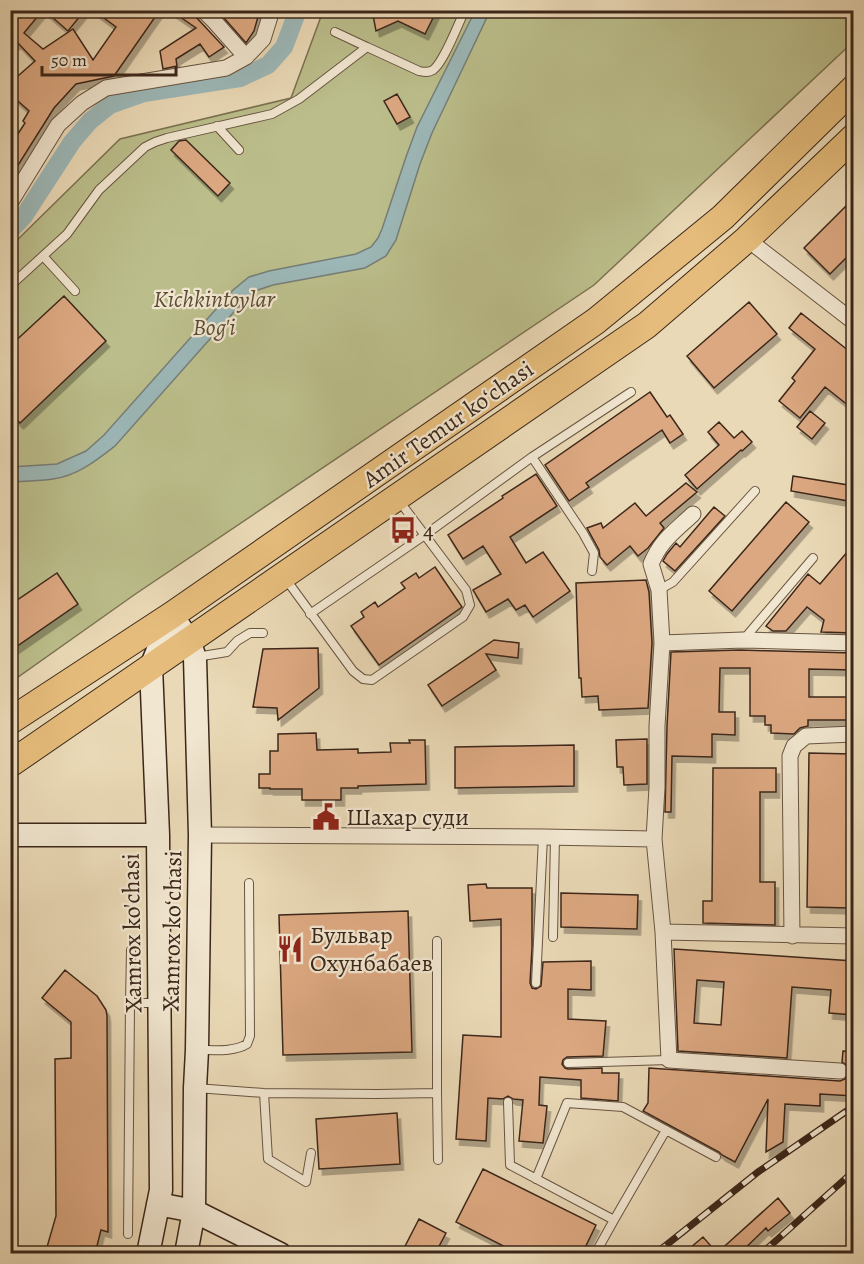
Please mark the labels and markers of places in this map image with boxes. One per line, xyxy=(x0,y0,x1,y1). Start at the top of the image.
place label: 4 xyxy=(423,514,434,546)
bus stop icon: 4 xyxy=(388,515,418,545)
place label: Шахар суди xyxy=(346,801,469,833)
public building icon: Шахар суди xyxy=(311,802,341,832)
place label: Бульвар Охунбабаев xyxy=(310,919,433,979)
restaurant icon: Бульвар Охунбабаев xyxy=(275,934,305,964)

